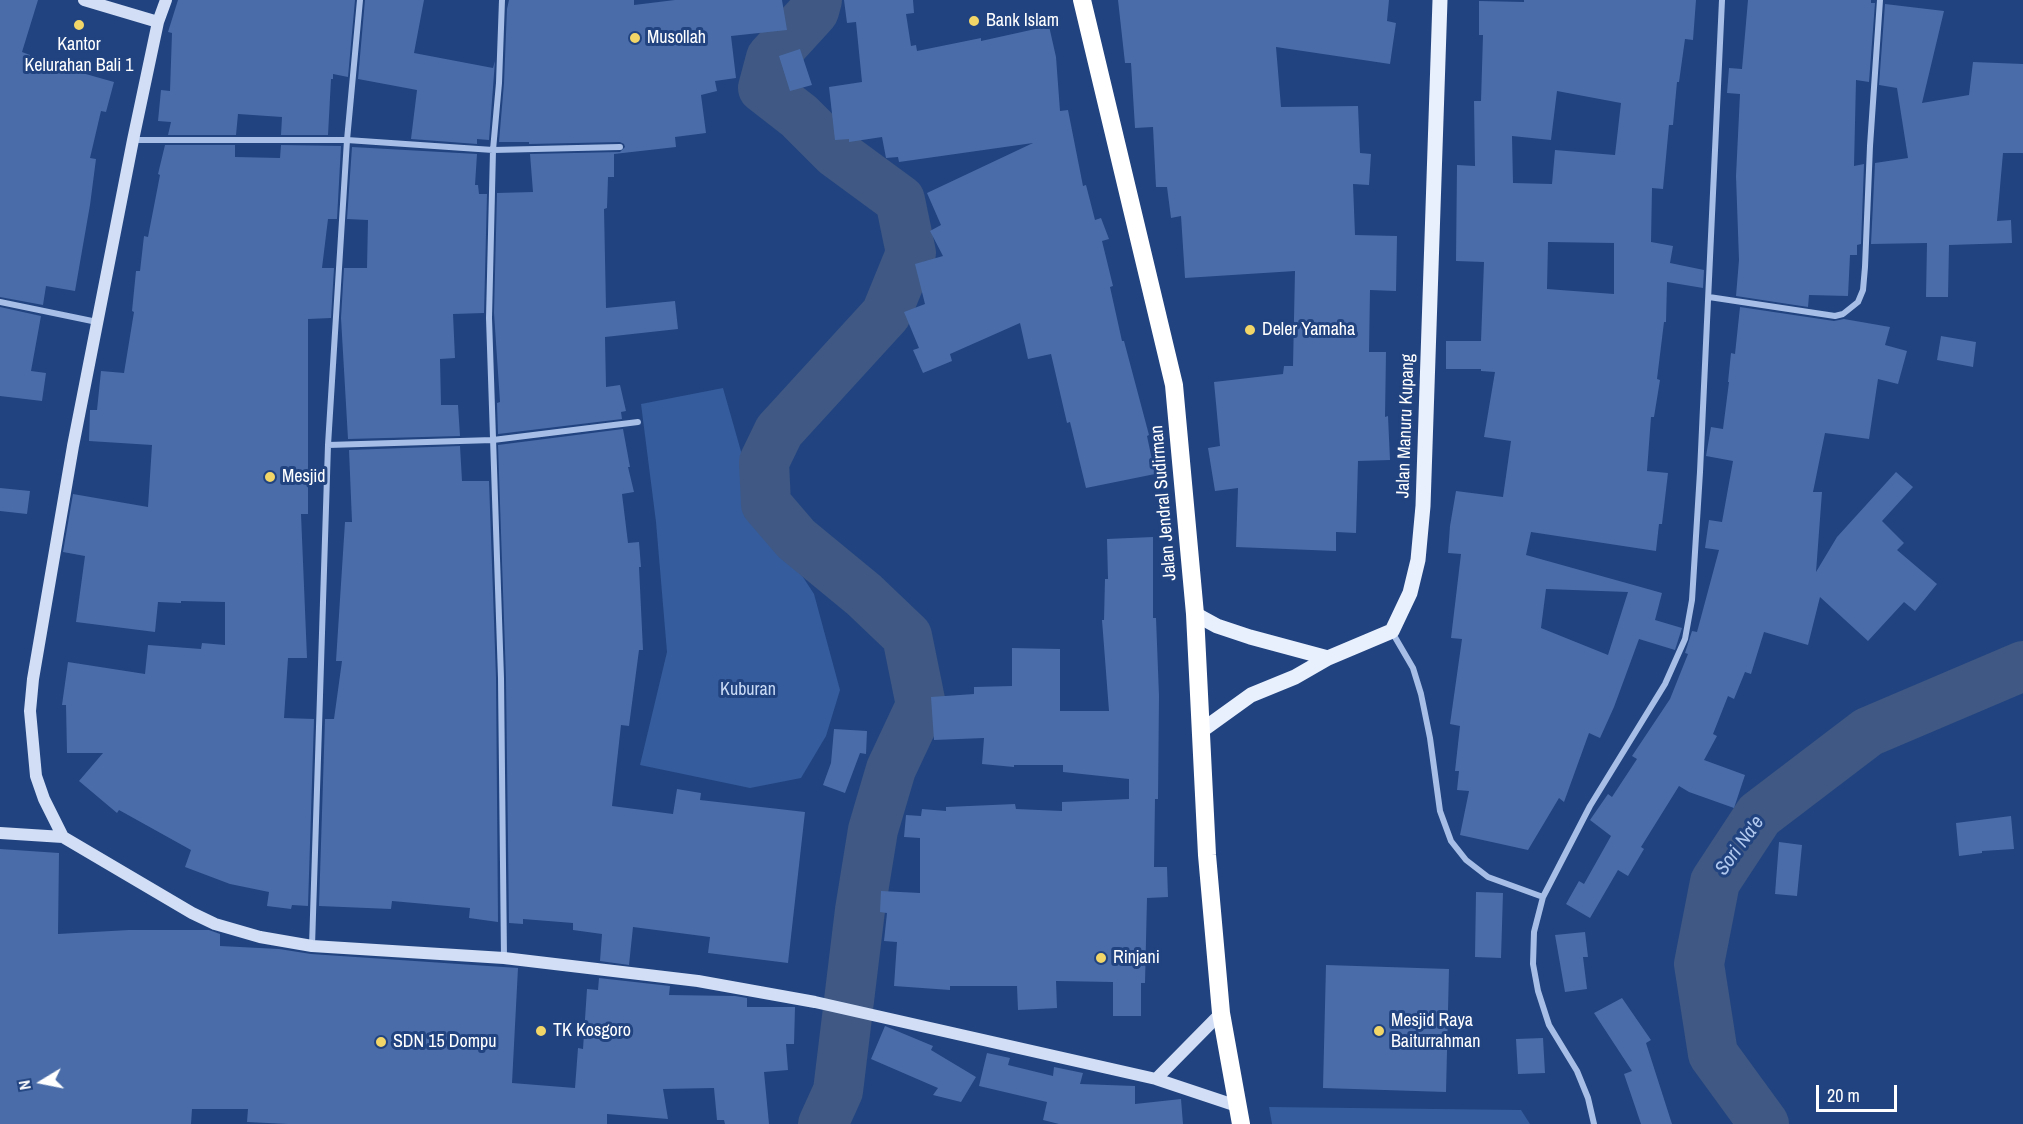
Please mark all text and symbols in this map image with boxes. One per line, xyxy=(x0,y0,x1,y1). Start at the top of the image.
place label: Bank Islam xyxy=(986,10,1059,32)
marker: Bank Islam xyxy=(967,14,981,28)
marker: Kantor Kelurahan Bali 1 xyxy=(72,18,86,32)
place label: Musollah xyxy=(647,27,706,49)
marker: Musollah xyxy=(628,31,642,45)
place label: Kantor Kelurahan Bali 1 xyxy=(24,34,134,76)
place label: Deler Yamaha xyxy=(1262,319,1355,341)
marker: Deler Yamaha xyxy=(1243,323,1257,337)
street label: Jalan Manuru Kupang xyxy=(1393,353,1419,499)
street label: Jalan Jendral Sudirman xyxy=(1146,424,1182,582)
place label: Mesjid xyxy=(282,466,325,488)
marker: Mesjid xyxy=(263,470,277,484)
park label: Kuburan xyxy=(720,679,776,701)
water label: Sori Na'e xyxy=(1710,811,1770,881)
place label: Rinjani xyxy=(1113,947,1160,969)
marker: Rinjani xyxy=(1094,951,1108,965)
place label: Mesjid Raya Baiturrahman xyxy=(1391,1010,1480,1052)
place label: TK Kosgoro xyxy=(553,1020,631,1042)
marker: TK Kosgoro xyxy=(534,1024,548,1038)
marker: Mesjid Raya Baiturrahman xyxy=(1372,1024,1386,1038)
place label: SDN 15 Dompu xyxy=(393,1031,496,1053)
marker: SDN 15 Dompu xyxy=(374,1035,388,1049)
north arrow xyxy=(12,1052,72,1112)
scale bar xyxy=(1819,1073,1900,1111)
text: N xyxy=(13,1079,36,1092)
text: 20 m xyxy=(1827,1083,1860,1108)

